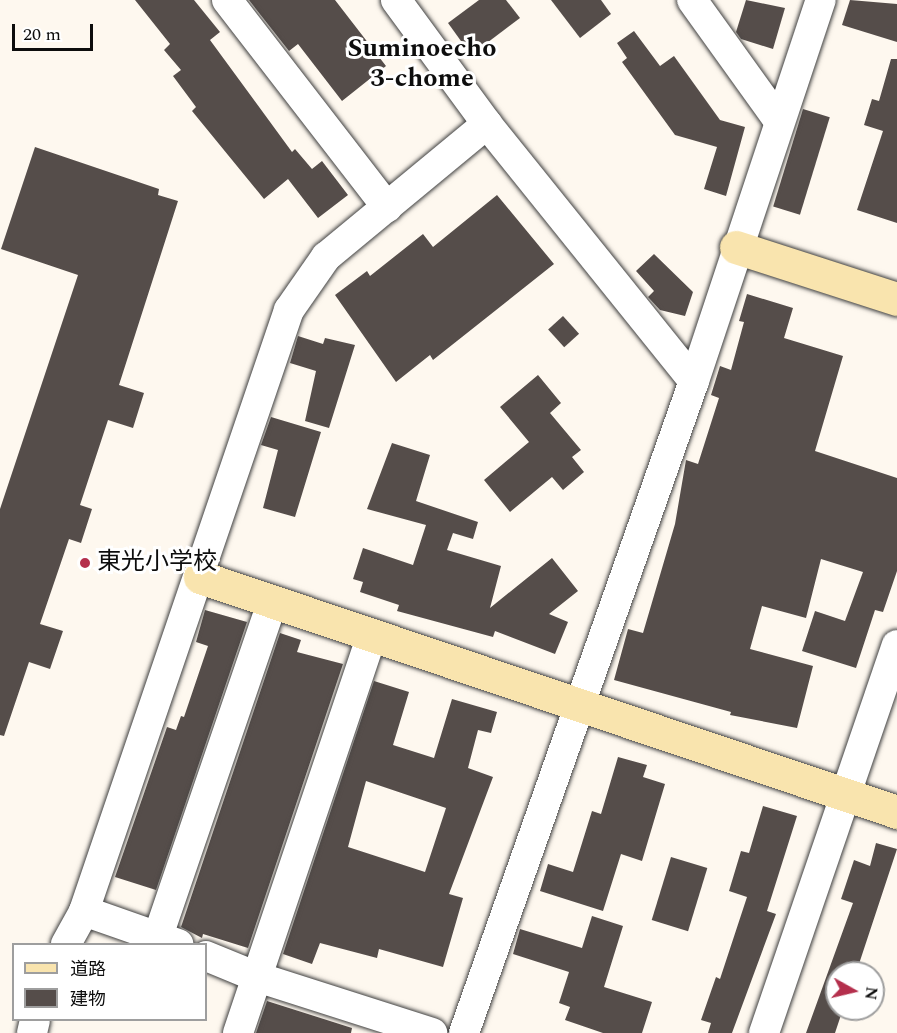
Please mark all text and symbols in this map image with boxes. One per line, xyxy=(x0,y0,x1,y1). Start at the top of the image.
scale bar xyxy=(15,12,96,50)
text: 20 m xyxy=(23,21,61,48)
district label: Suminoecho 3-chome xyxy=(348,33,496,94)
place label: 東光小学校 xyxy=(97,549,217,577)
marker: 東光小学校 xyxy=(78,556,92,570)
legend xyxy=(12,943,207,1021)
text: 道路 xyxy=(70,956,106,983)
north arrow xyxy=(825,961,885,1021)
text: N xyxy=(858,985,884,1001)
text: 建物 xyxy=(70,986,106,1013)

